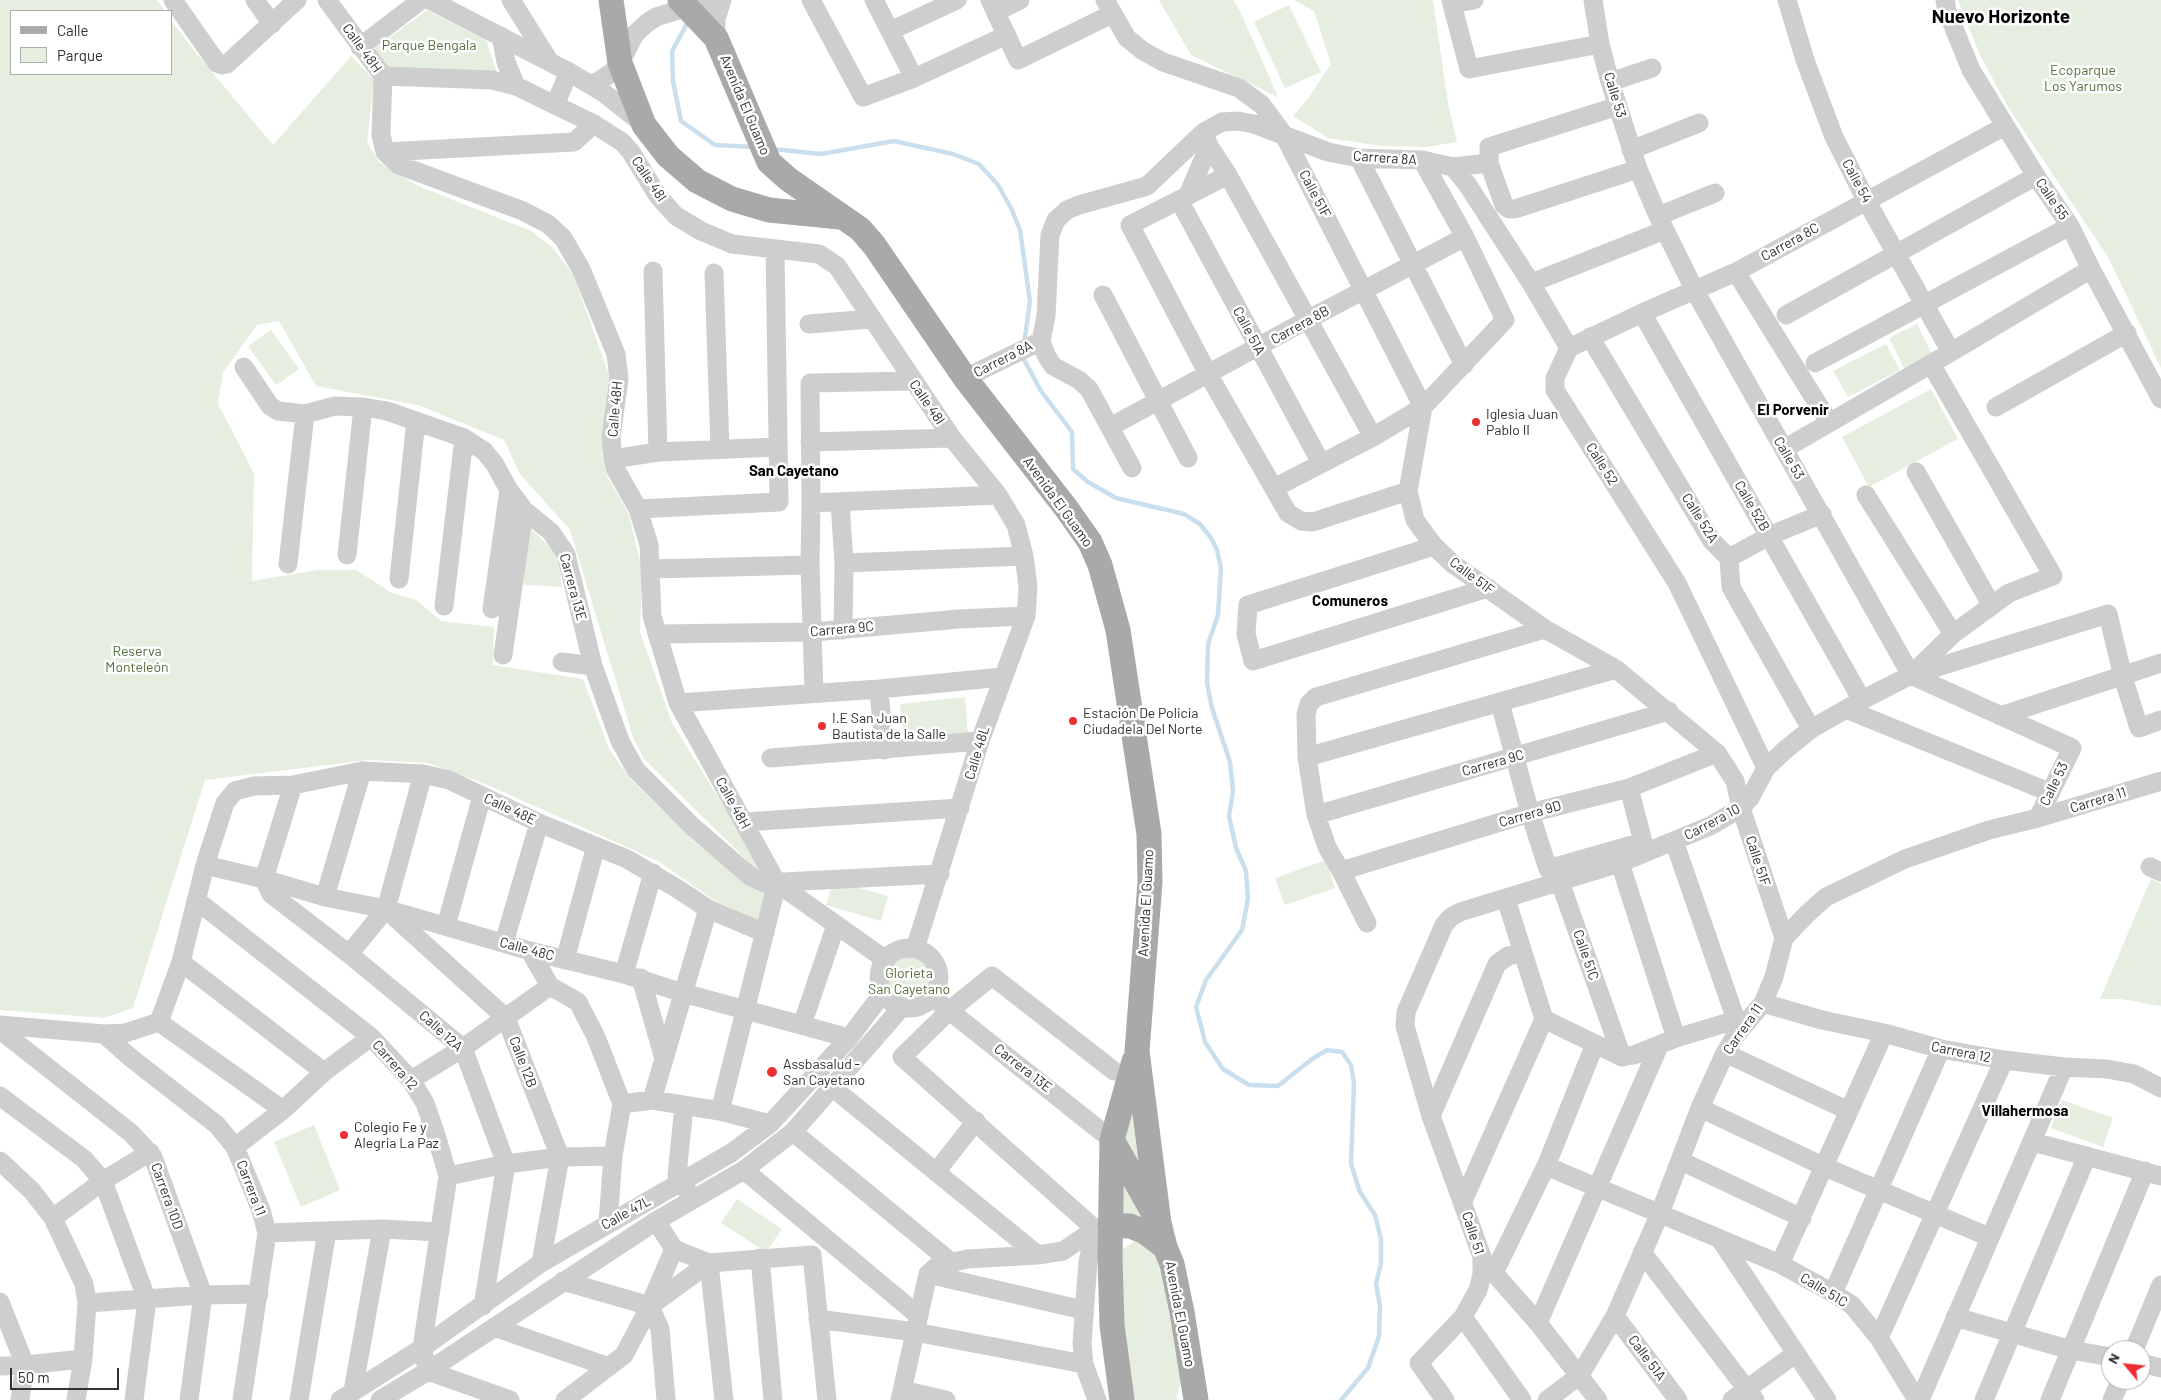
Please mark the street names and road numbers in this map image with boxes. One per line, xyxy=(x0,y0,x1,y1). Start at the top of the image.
street label: Calle 48H xyxy=(339,20,385,76)
street label: Avenida El Guamo xyxy=(716,52,774,158)
street label: Calle 53 xyxy=(1600,70,1630,120)
street label: Carrera 8A xyxy=(1353,147,1417,169)
street label: Calle 48I xyxy=(628,153,670,205)
street label: Calle 54 xyxy=(1839,156,1875,206)
street label: Calle 51F xyxy=(1295,167,1335,221)
street label: Calle 55 xyxy=(2032,175,2072,223)
street label: Carrera 8C xyxy=(1758,219,1822,265)
street label: Carrera 8B xyxy=(1268,302,1332,348)
street label: Calle 51A xyxy=(1229,304,1269,358)
street label: Carrera 8A xyxy=(971,337,1035,381)
street label: Calle 48l xyxy=(906,377,948,427)
street label: Calle 48H xyxy=(604,380,626,438)
street label: Calle 53 xyxy=(1770,434,1808,482)
street label: Calle 52 xyxy=(1582,440,1622,488)
street label: Avenida El Guamo xyxy=(1020,454,1096,550)
street label: Calle 52B xyxy=(1731,478,1773,534)
street label: Calle 52A xyxy=(1678,490,1722,546)
street label: Carrera 13E xyxy=(556,552,590,622)
street label: Calle 51F xyxy=(1446,554,1498,598)
street label: Carrera 9C xyxy=(809,618,875,640)
street label: Calle 48L xyxy=(961,724,993,782)
street label: Carrera 9C xyxy=(1460,746,1526,780)
street label: Calle 53 xyxy=(2036,759,2072,809)
street label: Calle 48H xyxy=(712,774,754,832)
street label: Carrera 11 xyxy=(2068,783,2128,817)
street label: Calle 48E xyxy=(481,790,539,828)
street label: Carrera 9D xyxy=(1497,797,1563,831)
street label: Carrera 10 xyxy=(1681,800,1743,844)
street label: Calle 51F xyxy=(1742,834,1774,888)
street label: Avenida El Guamo xyxy=(1135,849,1157,957)
street label: Calle 51C xyxy=(1570,927,1602,983)
street label: Calle 48C xyxy=(498,934,556,964)
street label: Carrera 11 xyxy=(1719,1000,1767,1058)
street label: Calle 12A xyxy=(416,1007,466,1055)
street label: Calle 12B xyxy=(506,1034,540,1090)
street label: Carrera 12 xyxy=(369,1037,421,1093)
street label: Carrera 12 xyxy=(1930,1038,1992,1066)
street label: Carrera 13E xyxy=(991,1040,1055,1096)
street label: Carrera 11 xyxy=(233,1158,269,1218)
street label: Carrera 10D xyxy=(147,1160,187,1232)
street label: Calle 47L xyxy=(598,1193,654,1233)
street label: Calle 51 xyxy=(1458,1210,1488,1256)
street label: Avenida El Guamo xyxy=(1161,1260,1199,1368)
street label: Calle 51C xyxy=(1797,1269,1851,1311)
street label: Calle 51A xyxy=(1625,1332,1669,1384)

